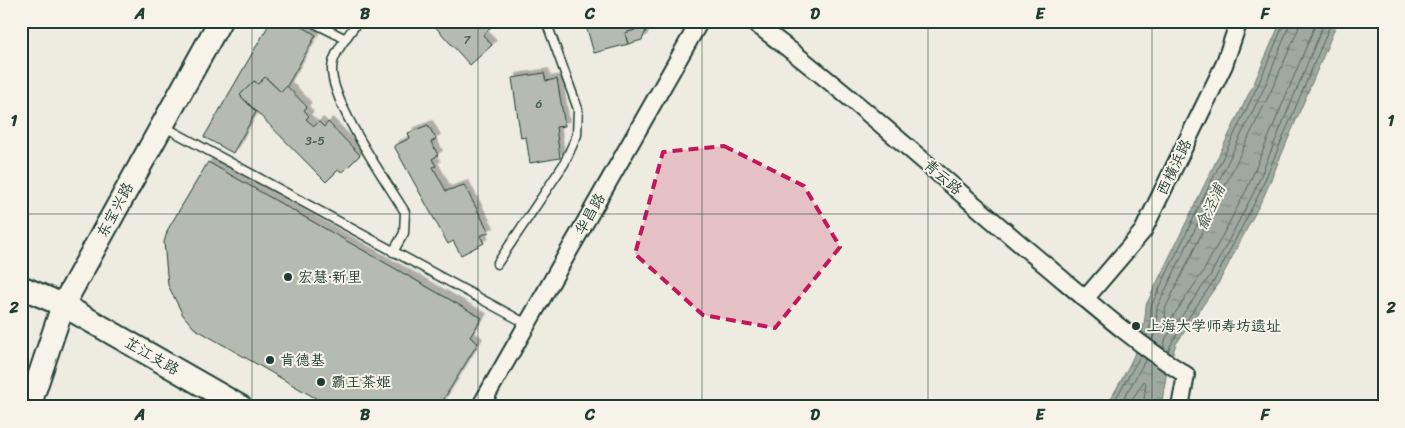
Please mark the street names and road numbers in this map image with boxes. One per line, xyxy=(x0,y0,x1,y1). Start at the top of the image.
street label: 西横浜路 xyxy=(1149,134,1199,200)
street label: 青云路 xyxy=(917,152,969,202)
street label: 东宝兴路 xyxy=(89,177,141,243)
street label: 华昌路 xyxy=(567,188,613,240)
street label: 芷江支路 xyxy=(120,330,184,382)

